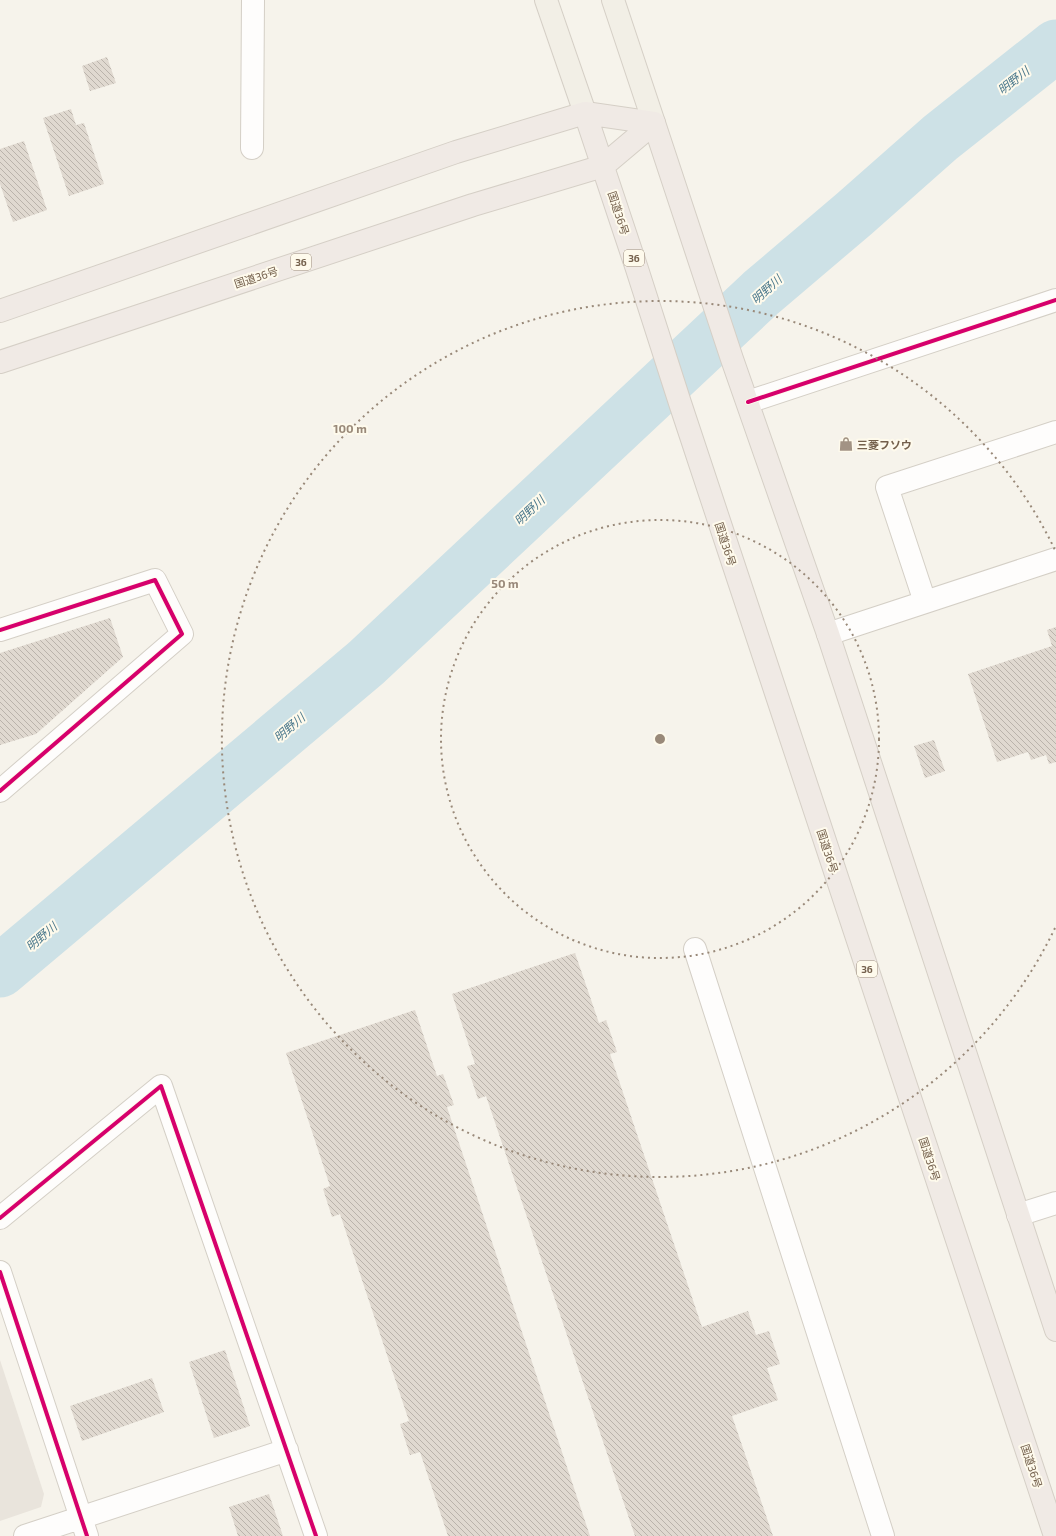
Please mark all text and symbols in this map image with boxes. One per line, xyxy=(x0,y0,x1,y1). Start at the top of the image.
water label: 明野川 xyxy=(995,62,1033,97)
street label: 国道36号 xyxy=(606,189,632,237)
road number: 36 xyxy=(624,250,644,266)
road number: 36 xyxy=(291,254,311,270)
street label: 国道36号 xyxy=(232,264,280,290)
water label: 明野川 xyxy=(748,270,786,306)
text: 100 m xyxy=(333,421,367,435)
shop icon: 三菱フソウ xyxy=(838,436,854,452)
place label: 三菱フソウ xyxy=(857,438,912,451)
water label: 明野川 xyxy=(511,491,548,527)
street label: 国道36号 xyxy=(713,520,739,568)
text: 50 m xyxy=(491,576,519,590)
water label: 明野川 xyxy=(271,709,309,744)
centre of rings xyxy=(653,732,667,746)
street label: 国道36号 xyxy=(815,827,841,875)
water label: 明野川 xyxy=(23,918,61,953)
road number: 36 xyxy=(857,961,877,977)
street label: 国道36号 xyxy=(917,1135,943,1183)
street label: 国道36号 xyxy=(1019,1442,1045,1490)

